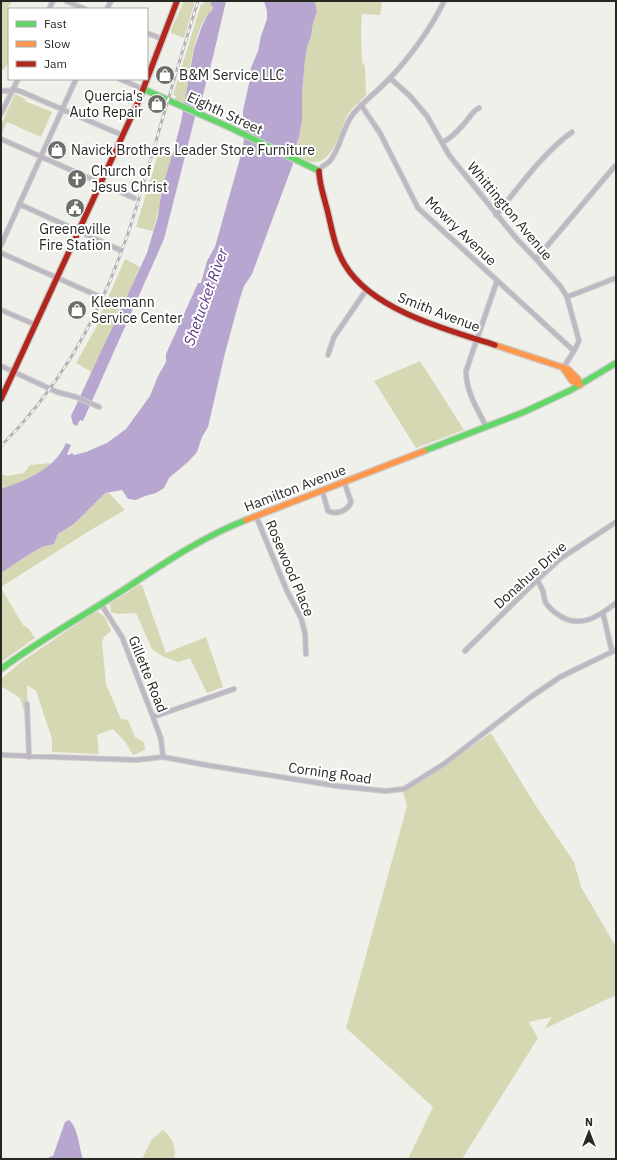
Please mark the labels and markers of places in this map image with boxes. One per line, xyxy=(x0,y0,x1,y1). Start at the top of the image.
shop icon: B&M Service LLC xyxy=(154,64,176,86)
place label: B&M Service LLC xyxy=(179,66,285,84)
place label: Quercia's Auto Repair xyxy=(69,87,143,121)
shop icon: Quercia's Auto Repair xyxy=(146,93,168,115)
shop icon: Navick Brothers Leader Store Furniture xyxy=(46,139,68,161)
place label: Navick Brothers Leader Store Furniture xyxy=(71,141,315,159)
place label: Church of Jesus Christ xyxy=(91,162,168,196)
church icon: Church of Jesus Christ xyxy=(66,168,88,190)
public building icon: Greeneville Fire Station xyxy=(64,197,86,219)
place label: Greeneville Fire Station xyxy=(39,220,111,254)
place label: Kleemann Service Center xyxy=(91,293,182,327)
shop icon: Kleemann Service Center xyxy=(66,299,88,321)

